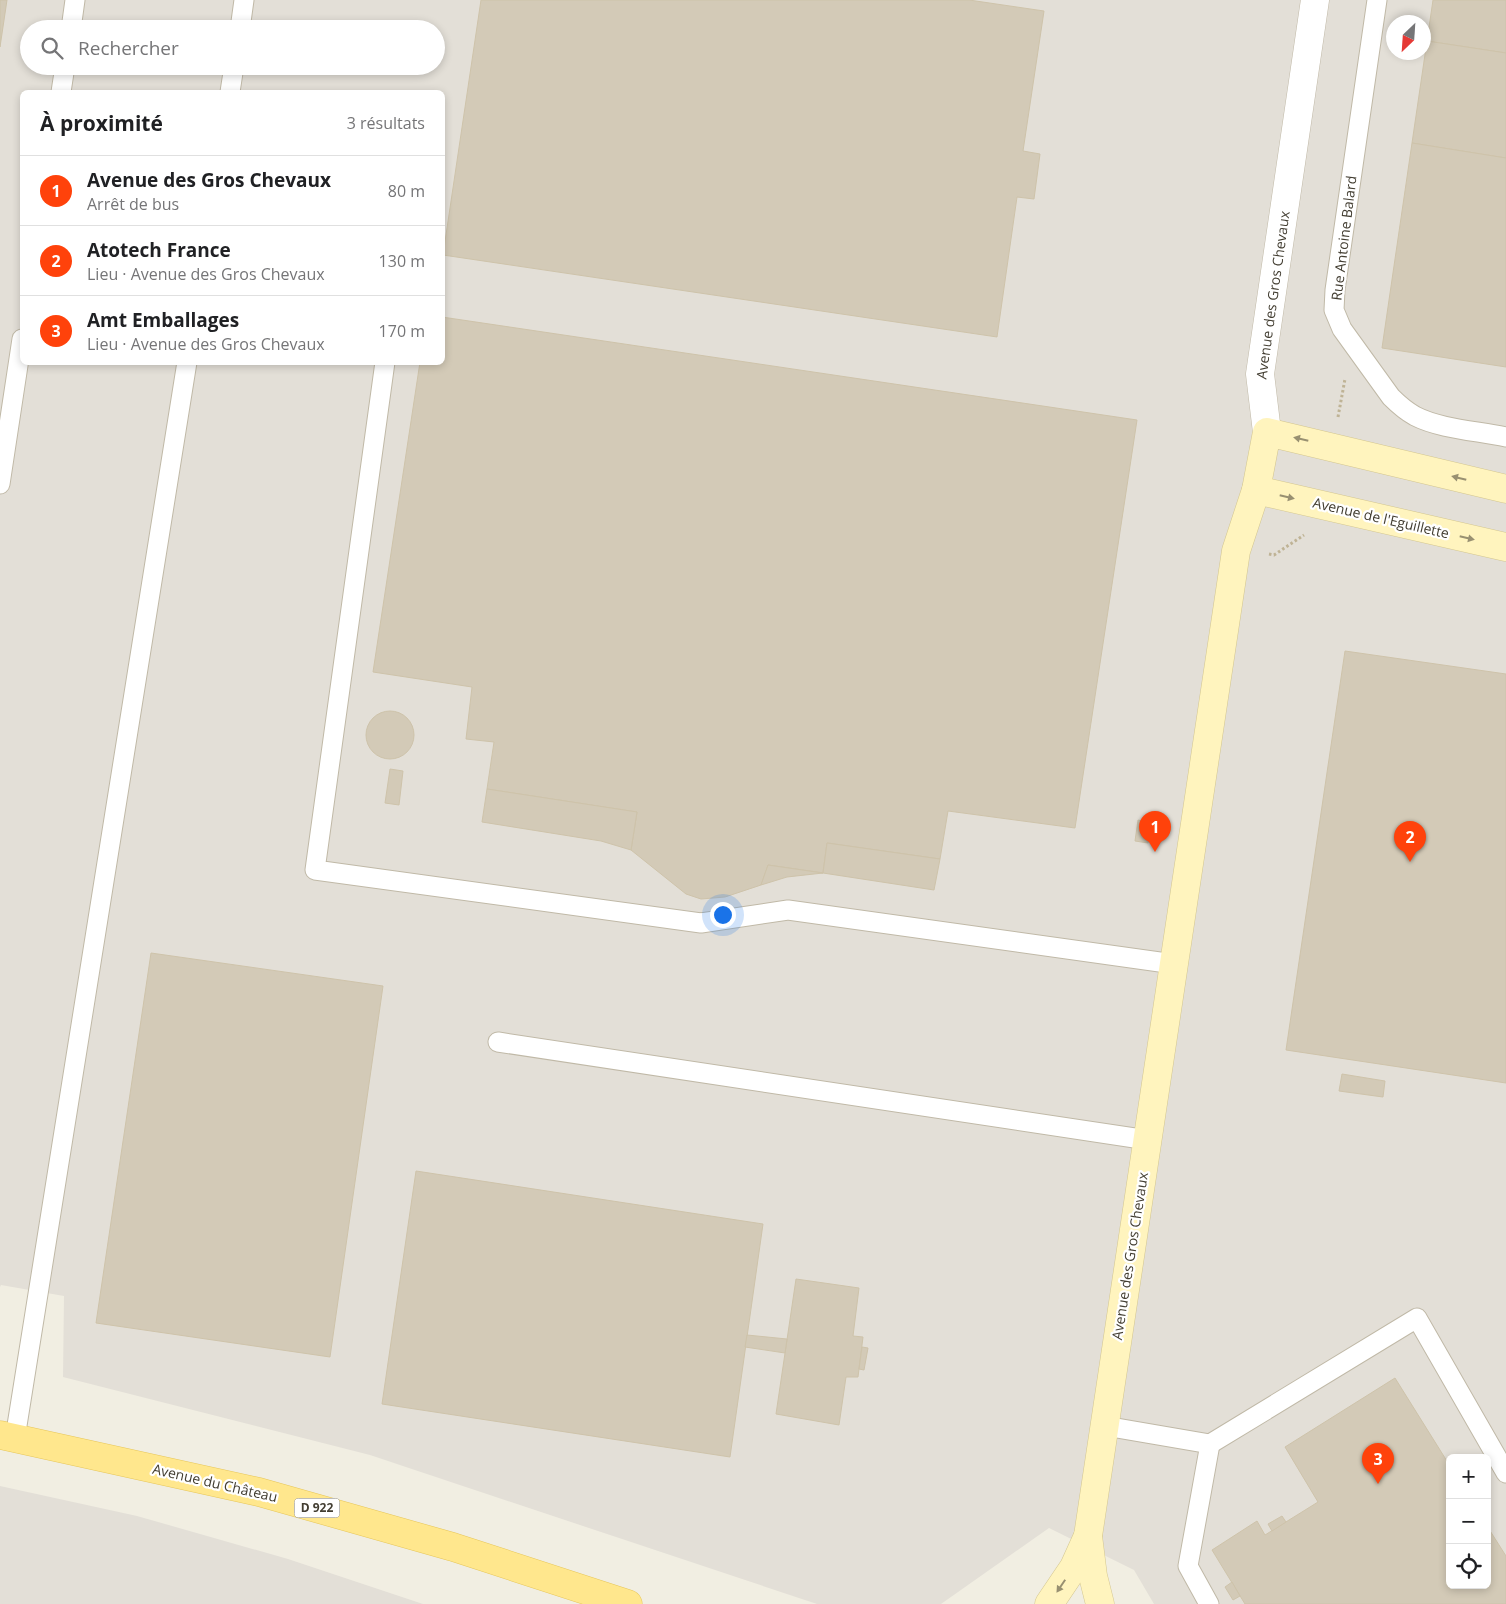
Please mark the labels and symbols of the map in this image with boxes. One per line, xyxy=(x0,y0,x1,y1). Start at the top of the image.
north arrow xyxy=(1386,15,1431,60)
street label: Rue Antoine Balard xyxy=(1326,174,1361,301)
street label: Avenue des Gros Chevaux xyxy=(1251,209,1294,380)
one-way arrow xyxy=(1293,435,1308,443)
one-way arrow xyxy=(1451,474,1466,482)
one-way arrow xyxy=(1279,493,1294,501)
street label: Avenue de l'Eguillette xyxy=(1311,493,1451,542)
one-way arrow xyxy=(1459,534,1474,542)
pin: 1 xyxy=(1139,811,1171,852)
pin: 2 xyxy=(1394,821,1426,862)
your location xyxy=(710,902,736,928)
street label: Avenue des Gros Chevaux xyxy=(1107,1170,1152,1341)
pin: 3 xyxy=(1362,1443,1394,1484)
street label: Avenue du Château xyxy=(151,1459,279,1506)
road number: D 922 xyxy=(294,1499,340,1518)
one-way arrow xyxy=(1056,1579,1066,1593)

